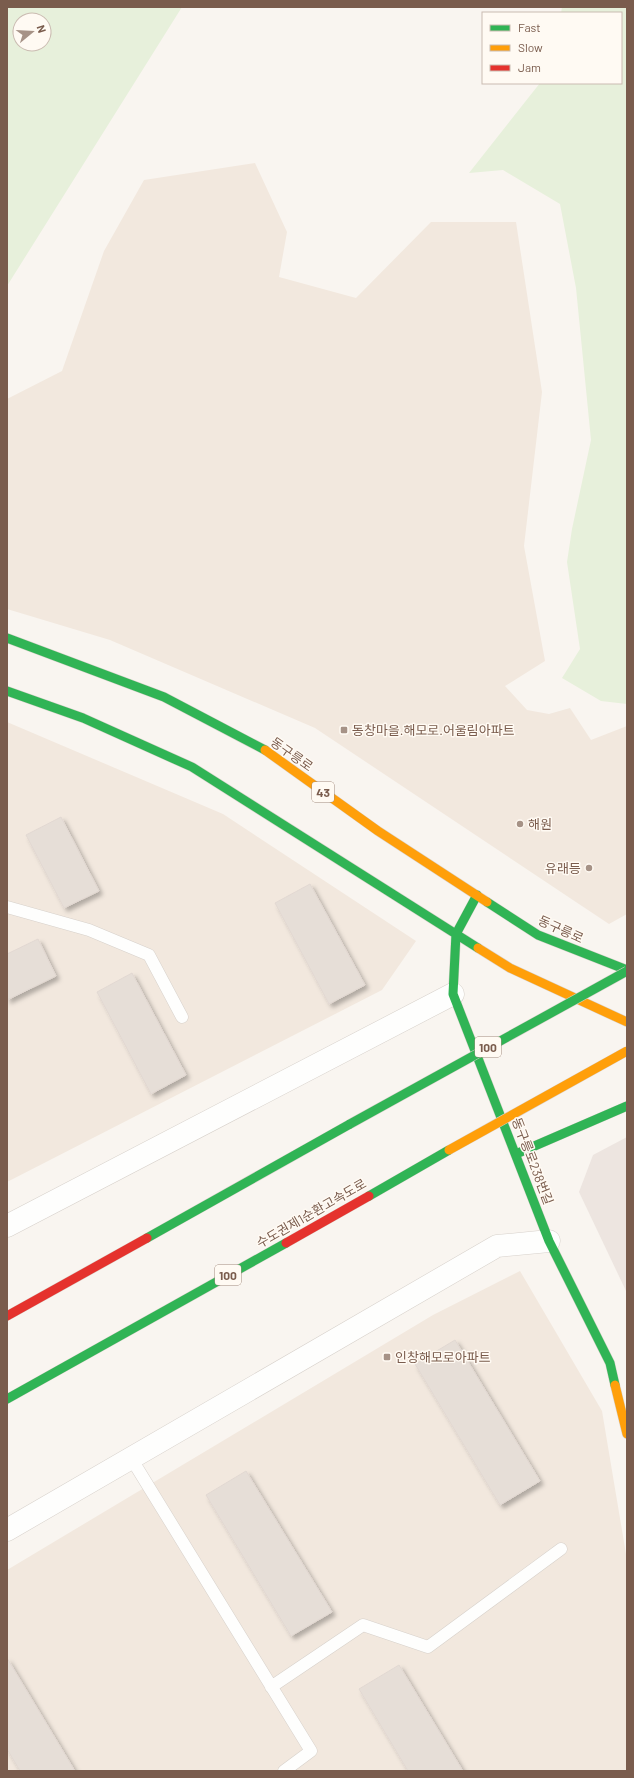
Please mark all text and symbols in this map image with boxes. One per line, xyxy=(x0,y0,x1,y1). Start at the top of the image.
north arrow xyxy=(12,12,52,52)
legend xyxy=(482,12,622,84)
text: Fast xyxy=(518,20,541,34)
text: N xyxy=(35,23,49,34)
text: Slow xyxy=(518,40,543,54)
text: Jam xyxy=(518,60,541,74)
place label: 동창마을.해모로.어울림아파트 xyxy=(352,722,515,738)
marker: 동창마을.해모로.어울림아파트 xyxy=(339,725,349,735)
street label: 동구릉로 xyxy=(268,734,316,774)
road number: 43 xyxy=(312,782,334,802)
place label: 해원 xyxy=(528,816,552,832)
marker: 해원 xyxy=(515,819,525,829)
place label: 유래등 xyxy=(545,860,581,876)
marker: 유래등 xyxy=(584,863,594,873)
street label: 동구릉로 xyxy=(536,912,586,946)
road number: 100 xyxy=(475,1037,501,1057)
street label: 동구릉로238번길 xyxy=(509,1115,557,1207)
street label: 수도권제1순환고속도로 xyxy=(253,1175,369,1251)
road number: 100 xyxy=(215,1265,241,1285)
place label: 인창해모로아파트 xyxy=(395,1349,491,1365)
marker: 인창해모로아파트 xyxy=(382,1352,392,1362)

